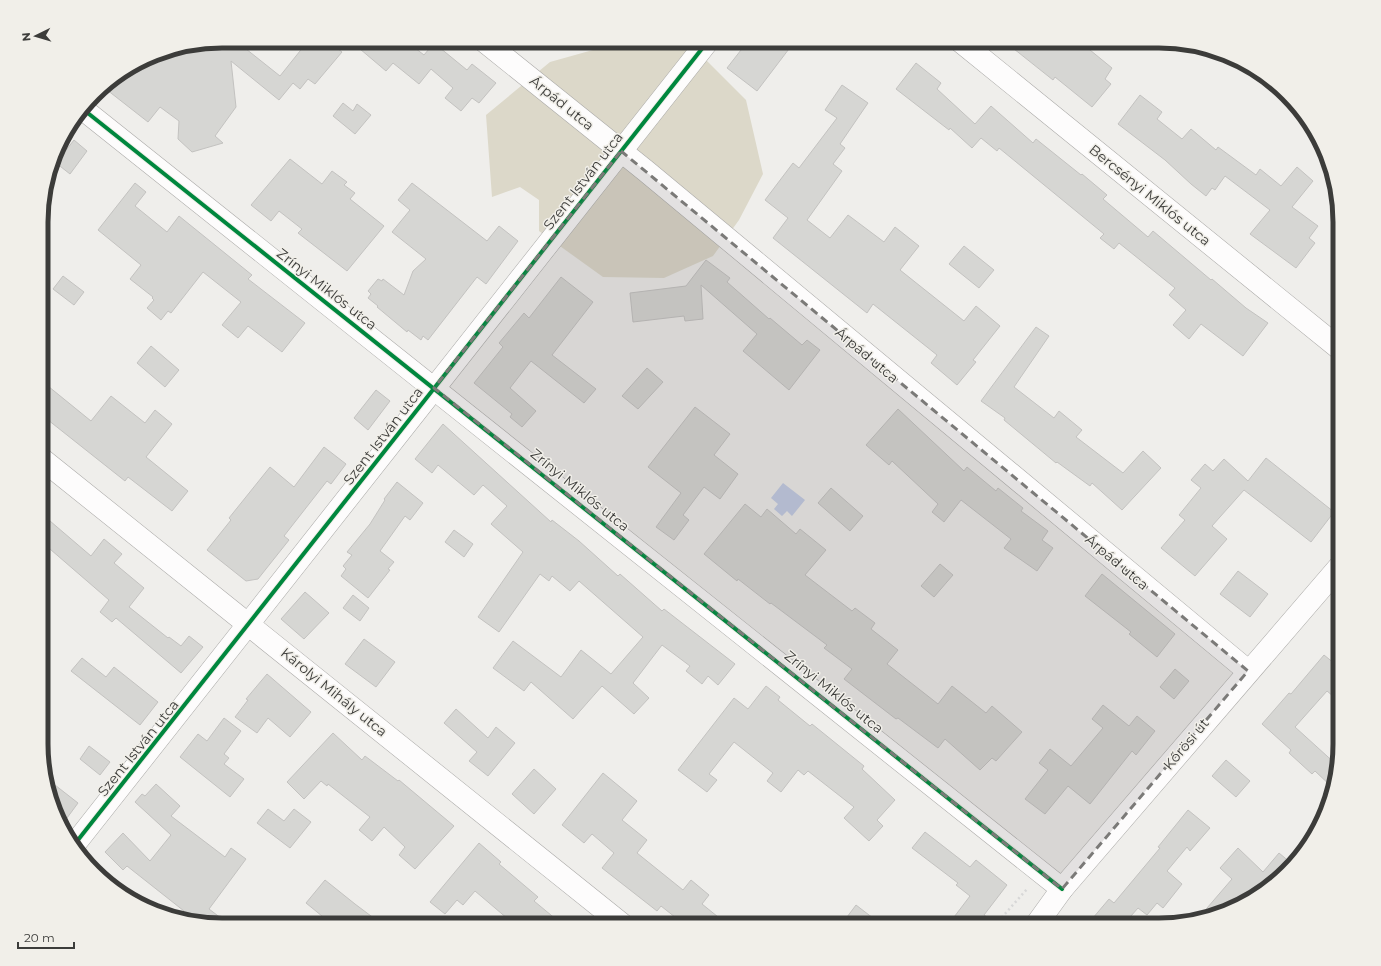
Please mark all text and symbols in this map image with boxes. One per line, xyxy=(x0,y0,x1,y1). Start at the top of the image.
north arrow xyxy=(16,16,56,56)
text: N xyxy=(19,32,33,42)
street label: Árpád utca xyxy=(526,72,598,134)
street label: Szent István utca xyxy=(539,128,627,234)
street label: Bercsényi Miklós utca xyxy=(1086,140,1214,250)
street label: Zrínyi Miklós utca xyxy=(273,244,381,334)
street label: Árpád utca xyxy=(832,323,902,387)
street label: Szent István utca xyxy=(339,383,427,489)
street label: Zrínyi Miklós utca xyxy=(527,445,633,535)
street label: Árpád utca xyxy=(1082,530,1152,594)
street label: Károlyi Mihály utca xyxy=(277,644,391,740)
street label: Zrínyi Miklós utca xyxy=(781,647,887,737)
street label: Szent István utca xyxy=(93,696,183,800)
street label: Kőrösi út xyxy=(1159,714,1213,774)
scale bar xyxy=(18,924,74,950)
text: 20 m xyxy=(24,930,55,945)

